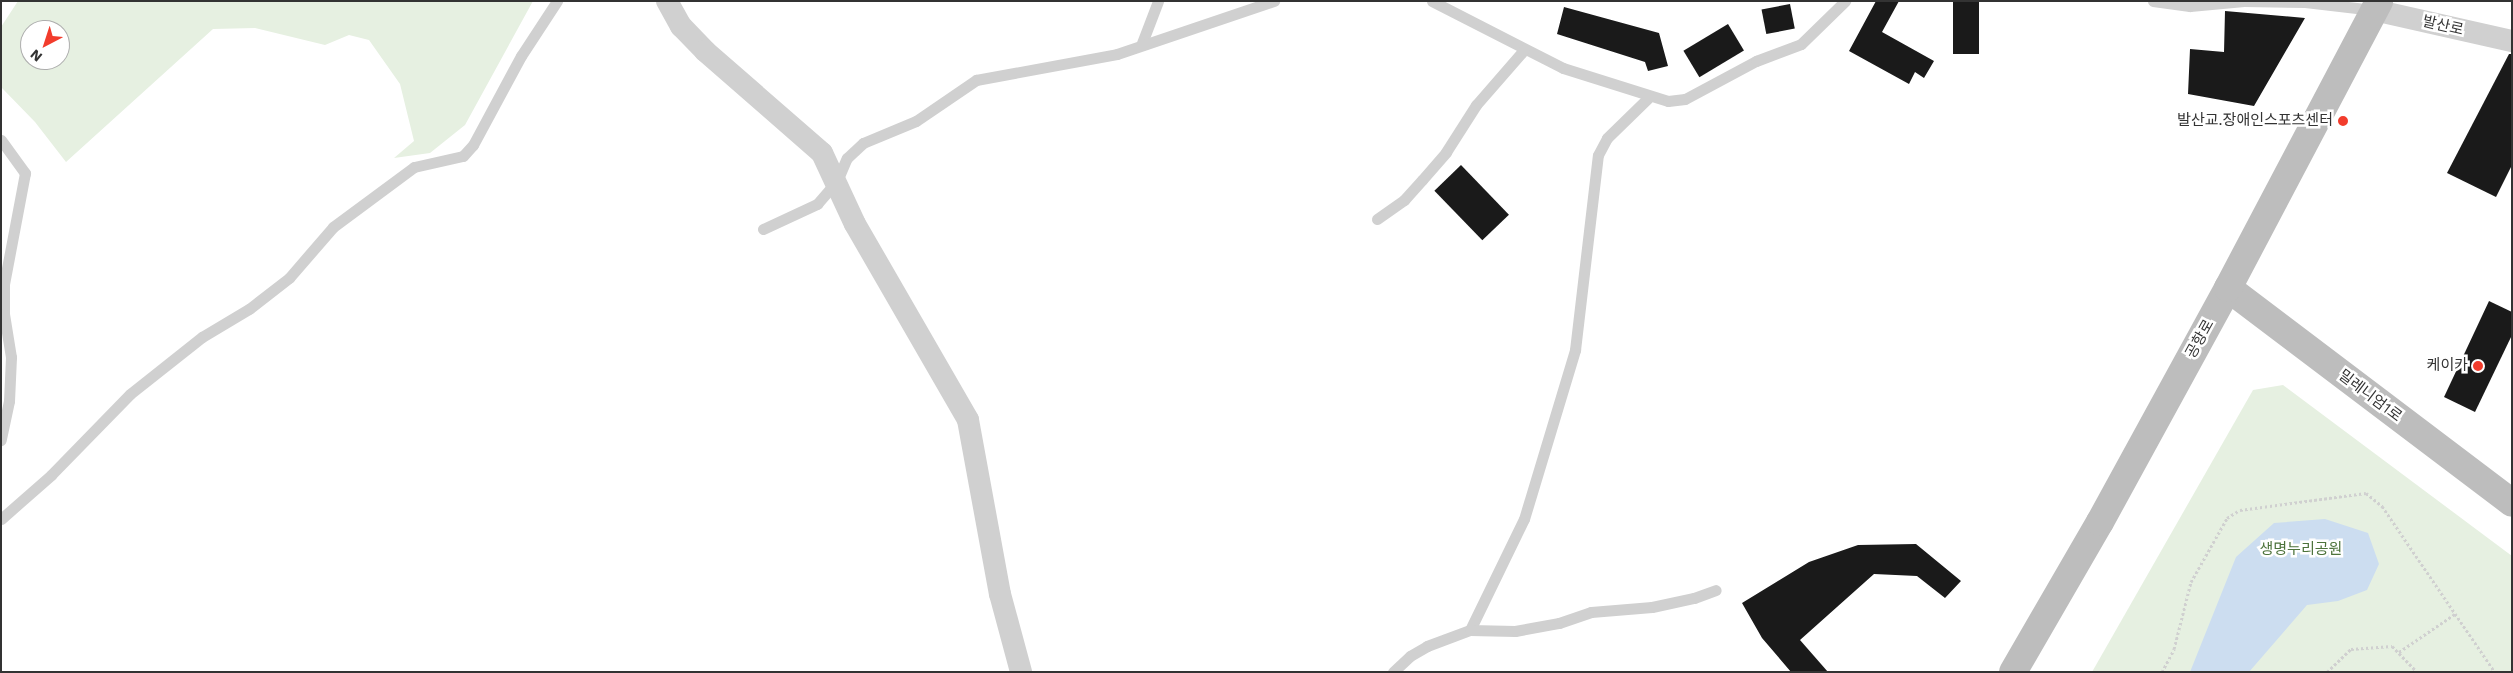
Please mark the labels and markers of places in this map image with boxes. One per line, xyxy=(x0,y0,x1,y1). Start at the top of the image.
place label: 발산교.장애인스포츠센터 xyxy=(2177,112,2333,130)
marker: 발산교.장애인스포츠센터 xyxy=(2337,115,2349,127)
place label: 케이카 xyxy=(2427,357,2468,375)
marker: 케이카 xyxy=(2472,360,2484,372)

